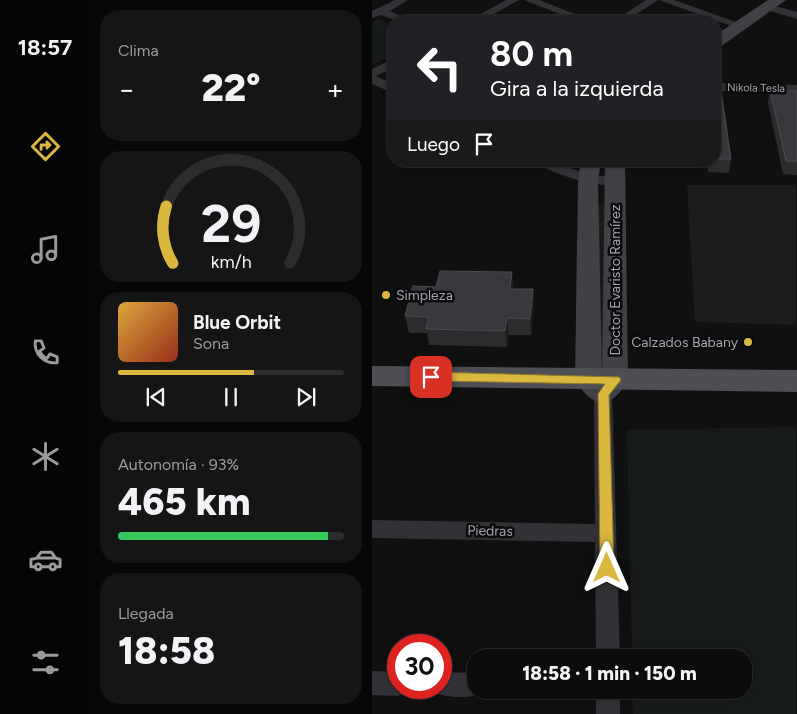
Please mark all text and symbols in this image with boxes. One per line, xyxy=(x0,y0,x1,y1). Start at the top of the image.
text: 80 m xyxy=(490,33,573,75)
text: 18:57 xyxy=(18,34,72,61)
icon: left xyxy=(407,35,472,100)
text: Clima xyxy=(118,41,159,60)
text: 22° xyxy=(201,65,261,111)
text: − xyxy=(118,72,135,106)
text: + xyxy=(327,72,344,106)
text: Gira a la izquierda xyxy=(490,75,664,102)
street label: Nikola Tesla xyxy=(727,81,785,95)
icon: directions xyxy=(28,129,63,164)
icon: arrive xyxy=(470,130,498,158)
text: Luego xyxy=(407,133,460,156)
text: 29 xyxy=(201,193,261,255)
street label: Doctor Evaristo Ramírez xyxy=(607,204,624,356)
icon: music xyxy=(28,232,63,267)
text: km/h xyxy=(211,251,251,272)
place label: Simpleza xyxy=(396,287,453,304)
marker: Simpleza xyxy=(380,289,392,301)
text: Blue Orbit xyxy=(193,311,281,334)
text: Sona xyxy=(193,334,229,353)
place label: Calzados Babany xyxy=(631,334,739,351)
icon: phone xyxy=(28,335,63,370)
marker: Calzados Babany xyxy=(742,336,754,348)
pin xyxy=(410,356,452,398)
icon: arrive xyxy=(417,363,445,391)
icon: previous xyxy=(142,383,170,411)
icon: pause xyxy=(217,383,245,411)
icon: next xyxy=(292,383,320,411)
icon: climate xyxy=(28,439,63,474)
text: Autonomía · 93% xyxy=(118,455,239,474)
text: 465 km xyxy=(118,479,250,525)
street label: Piedras xyxy=(467,522,513,540)
position arrow xyxy=(580,541,632,593)
icon: car xyxy=(28,542,63,577)
text: Llegada xyxy=(118,604,174,623)
text: 18:58 xyxy=(118,628,215,674)
speed limit sign: 30 xyxy=(387,634,452,699)
icon: filters xyxy=(28,645,63,680)
text: 18:58 · 1 min · 150 m xyxy=(522,662,697,685)

